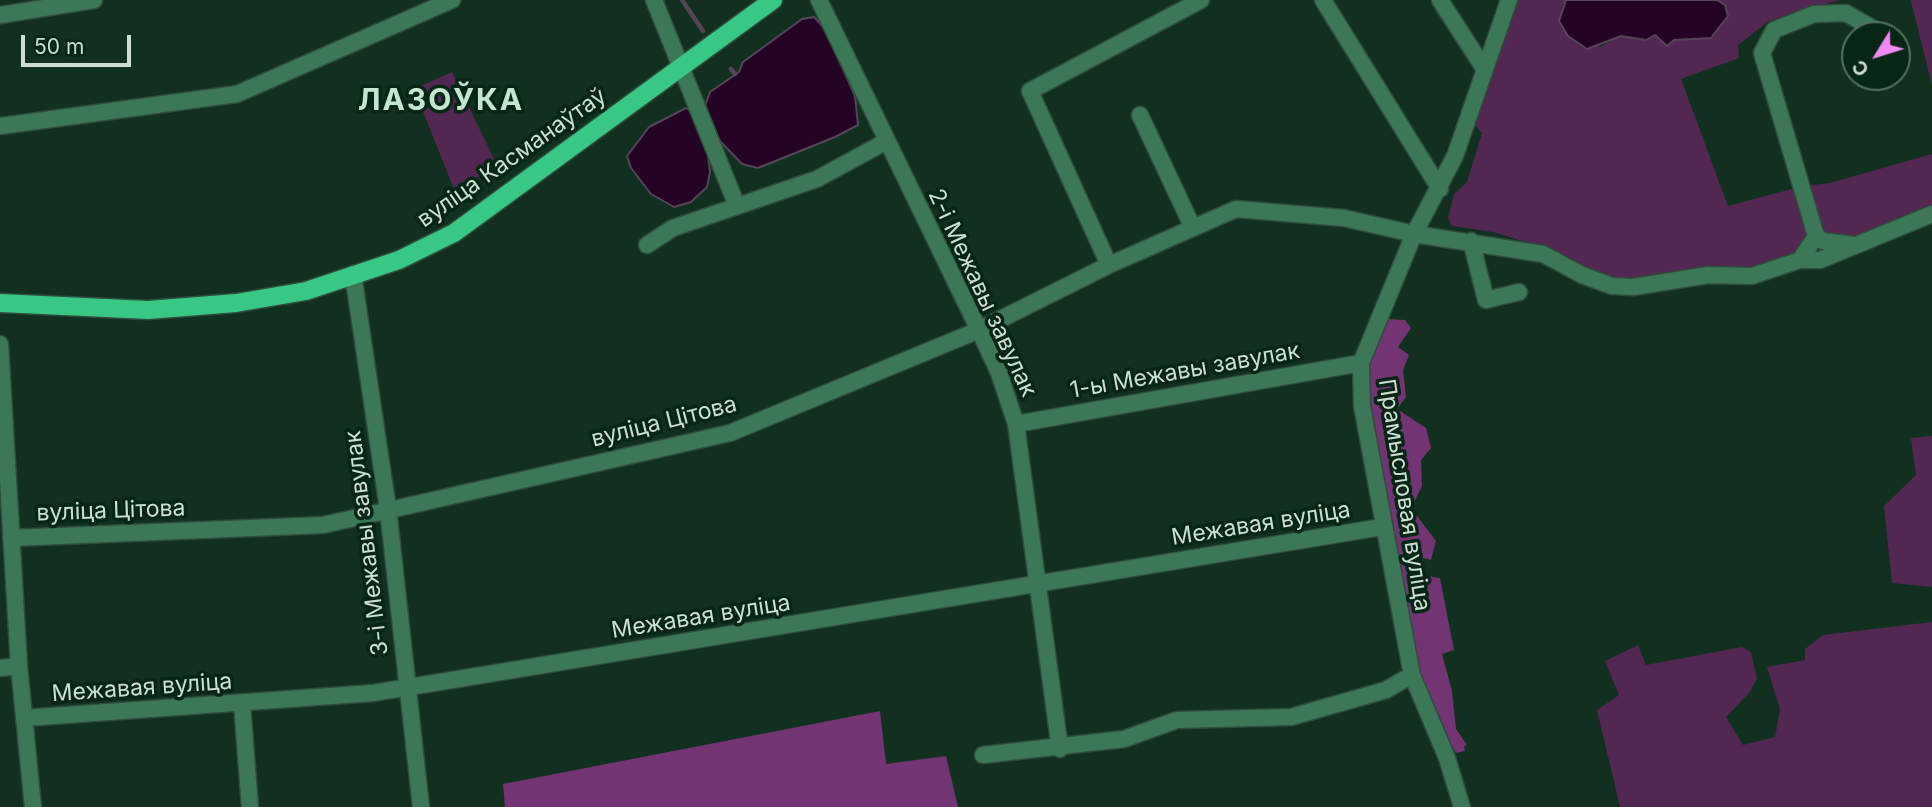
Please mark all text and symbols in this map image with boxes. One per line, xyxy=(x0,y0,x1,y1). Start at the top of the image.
scale bar xyxy=(24,21,135,65)
north arrow xyxy=(1841,21,1911,91)
text: 50 m xyxy=(34,34,84,59)
text: С xyxy=(1847,55,1874,81)
street label: вуліца Касманаўтаў xyxy=(412,82,612,234)
district label: ЛАЗОЎКА xyxy=(359,83,523,119)
street label: 2-і Межавы завулак xyxy=(922,185,1042,401)
street label: 1-ы Межавы завулак xyxy=(1068,337,1302,405)
street label: Прамысловая вуліца xyxy=(1372,377,1436,613)
street label: вуліца Цітова xyxy=(588,391,740,453)
street label: 3-і Межавы завулак xyxy=(340,429,394,657)
street label: вуліца Цітова xyxy=(36,495,186,527)
street label: Межавая вуліца xyxy=(1170,496,1352,552)
street label: Межавая вуліца xyxy=(610,589,792,645)
street label: Межавая вуліца xyxy=(51,668,233,708)

